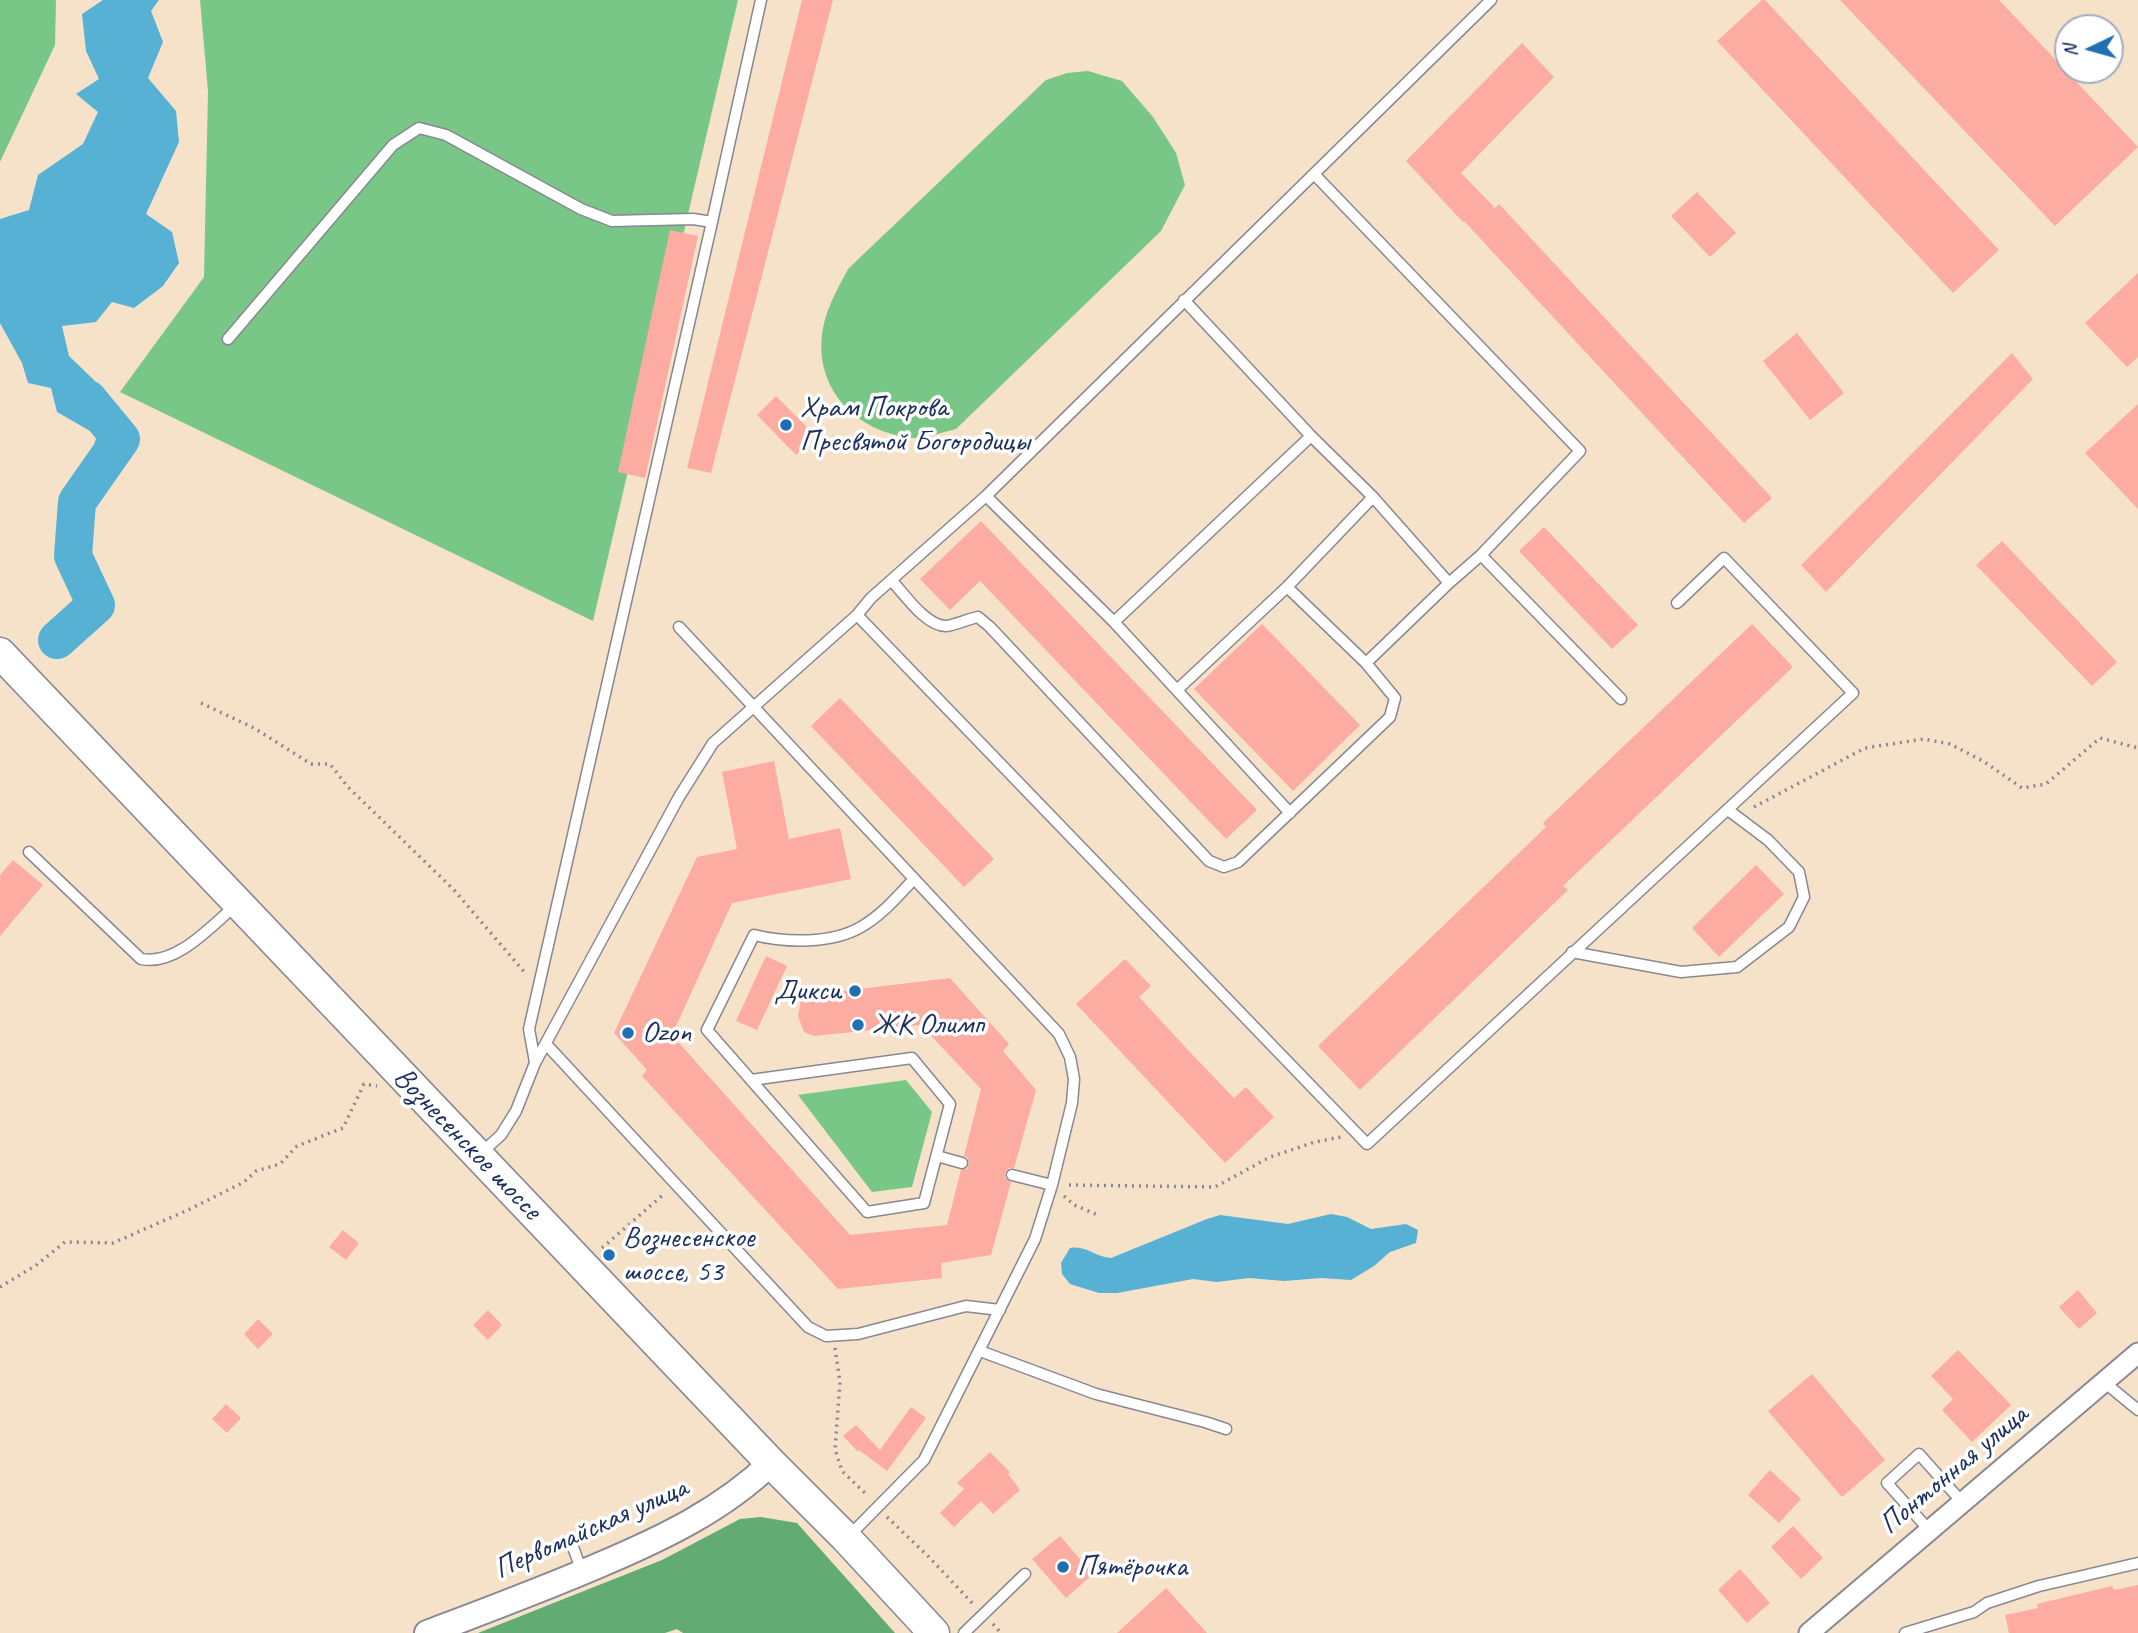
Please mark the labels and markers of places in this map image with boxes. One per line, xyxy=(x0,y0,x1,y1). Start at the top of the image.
place label: Храм Покрова Пресвятой Богородицы xyxy=(800,390,1030,460)
marker: Храм Покрова Пресвятой Богородицы xyxy=(778,417,794,433)
place label: Дикси xyxy=(774,973,841,1009)
marker: Дикси xyxy=(847,983,863,999)
place label: ЖК Олимп xyxy=(872,1007,984,1043)
place label: Ozon xyxy=(642,1015,691,1051)
marker: ЖК Олимп xyxy=(850,1017,866,1033)
marker: Ozon xyxy=(620,1025,636,1041)
place label: Вознесенское шоссе, 53 xyxy=(623,1220,754,1290)
marker: Вознесенское шоссе, 53 xyxy=(601,1247,617,1263)
place label: Пятёрочка xyxy=(1077,1549,1187,1585)
marker: Пятёрочка xyxy=(1055,1559,1071,1575)

